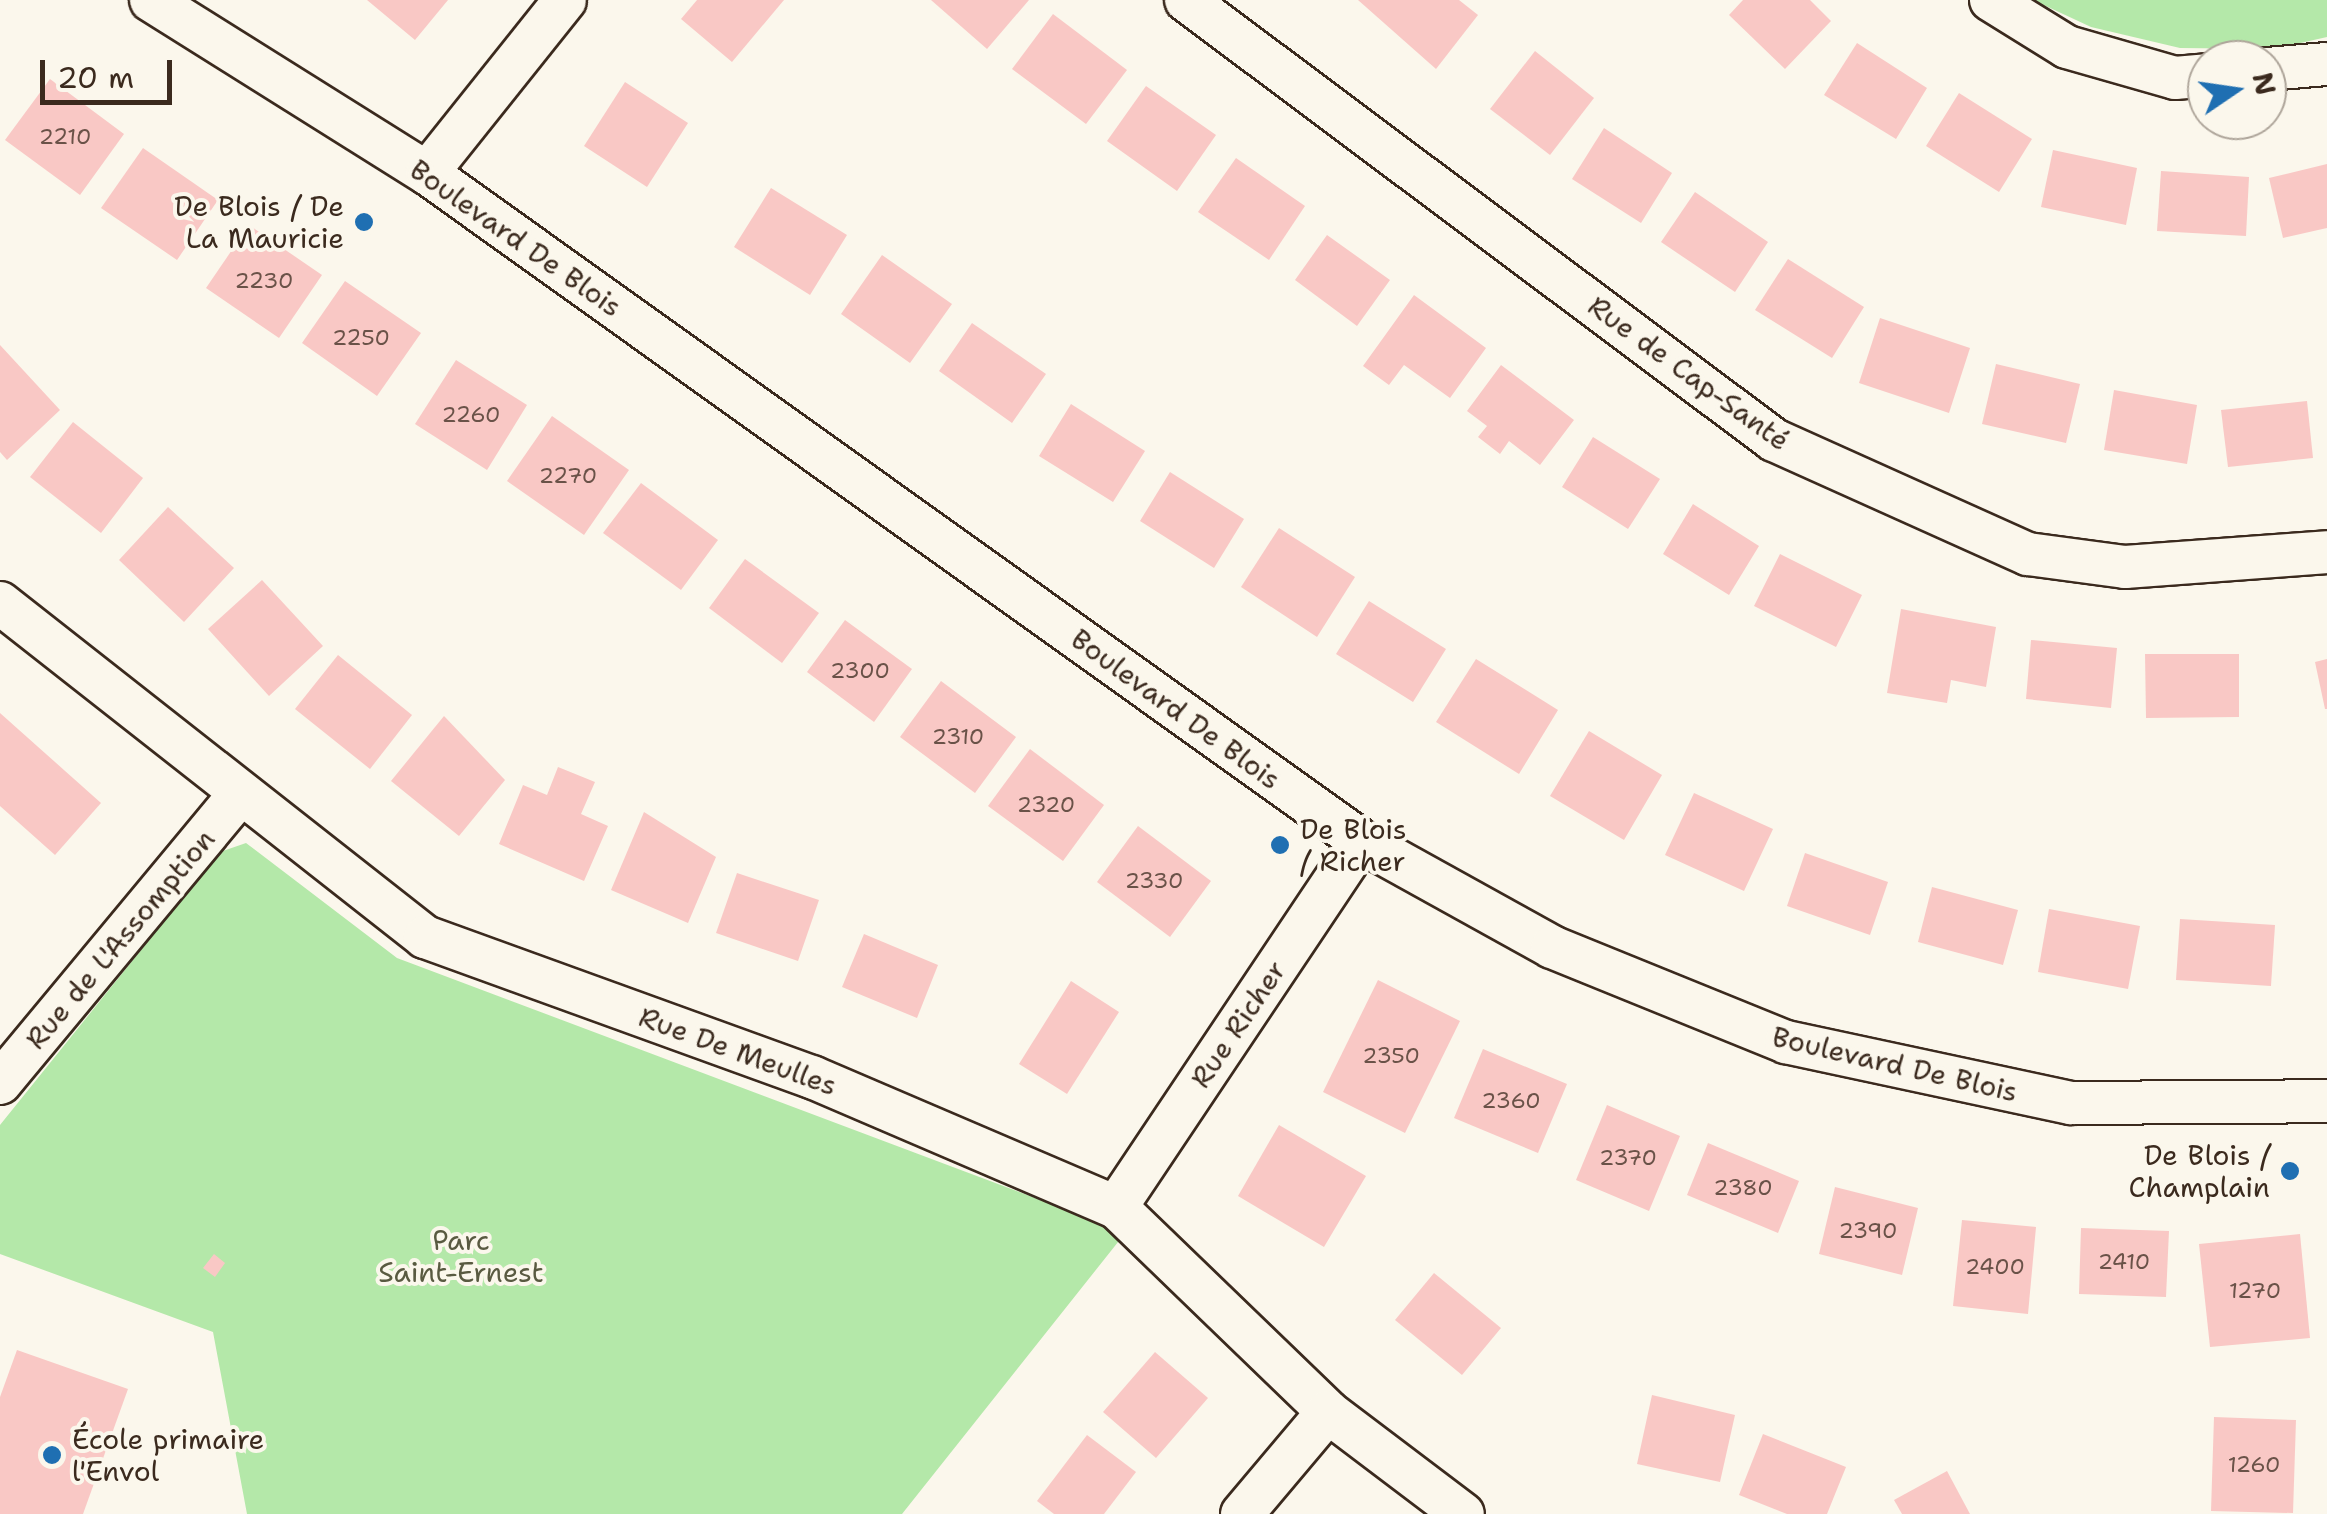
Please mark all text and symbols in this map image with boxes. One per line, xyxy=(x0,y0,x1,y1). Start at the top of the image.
scale bar xyxy=(45,40,178,102)
north arrow xyxy=(2187,40,2287,140)
text: 20 m xyxy=(57,57,134,98)
text: N xyxy=(2243,69,2285,99)
house number: 2210 xyxy=(39,124,91,150)
street label: Boulevard De Blois xyxy=(404,152,628,324)
place label: De Blois / De La Mauricie xyxy=(174,189,344,255)
marker: De Blois / De La Mauricie xyxy=(353,211,375,233)
house number: 2230 xyxy=(235,268,293,294)
street label: Rue de Cap-Santé xyxy=(1582,289,1796,457)
house number: 2250 xyxy=(332,325,390,351)
house number: 2260 xyxy=(442,402,500,428)
house number: 2270 xyxy=(539,463,597,489)
street label: Boulevard De Blois xyxy=(1065,622,1287,796)
house number: 2300 xyxy=(830,658,890,684)
house number: 2310 xyxy=(932,724,984,750)
house number: 2320 xyxy=(1017,792,1075,818)
place label: De Blois / Richer xyxy=(1300,812,1407,878)
street label: Rue de L'Assomption xyxy=(18,822,222,1056)
marker: De Blois / Richer xyxy=(1269,834,1291,856)
house number: 2330 xyxy=(1125,868,1183,894)
street label: Rue Richer xyxy=(1183,954,1293,1094)
street label: Rue De Meulles xyxy=(634,1000,842,1102)
street label: Boulevard De Blois xyxy=(1769,1019,2021,1109)
house number: 2350 xyxy=(1362,1043,1420,1069)
house number: 2360 xyxy=(1481,1088,1541,1114)
place label: De Blois / Champlain xyxy=(2129,1138,2270,1204)
house number: 2370 xyxy=(1599,1145,1657,1171)
marker: De Blois / Champlain xyxy=(2279,1160,2301,1182)
house number: 2380 xyxy=(1713,1175,1773,1201)
house number: 2390 xyxy=(1839,1218,1897,1244)
park label: Parc Saint-Ernest xyxy=(378,1223,544,1289)
house number: 2410 xyxy=(2098,1249,2150,1275)
house number: 2400 xyxy=(1965,1254,2025,1280)
house number: 1270 xyxy=(2229,1278,2281,1304)
place label: École primaire l'Envol xyxy=(72,1422,264,1488)
marker: École primaire l'Envol xyxy=(41,1444,63,1466)
house number: 1260 xyxy=(2228,1452,2280,1478)

